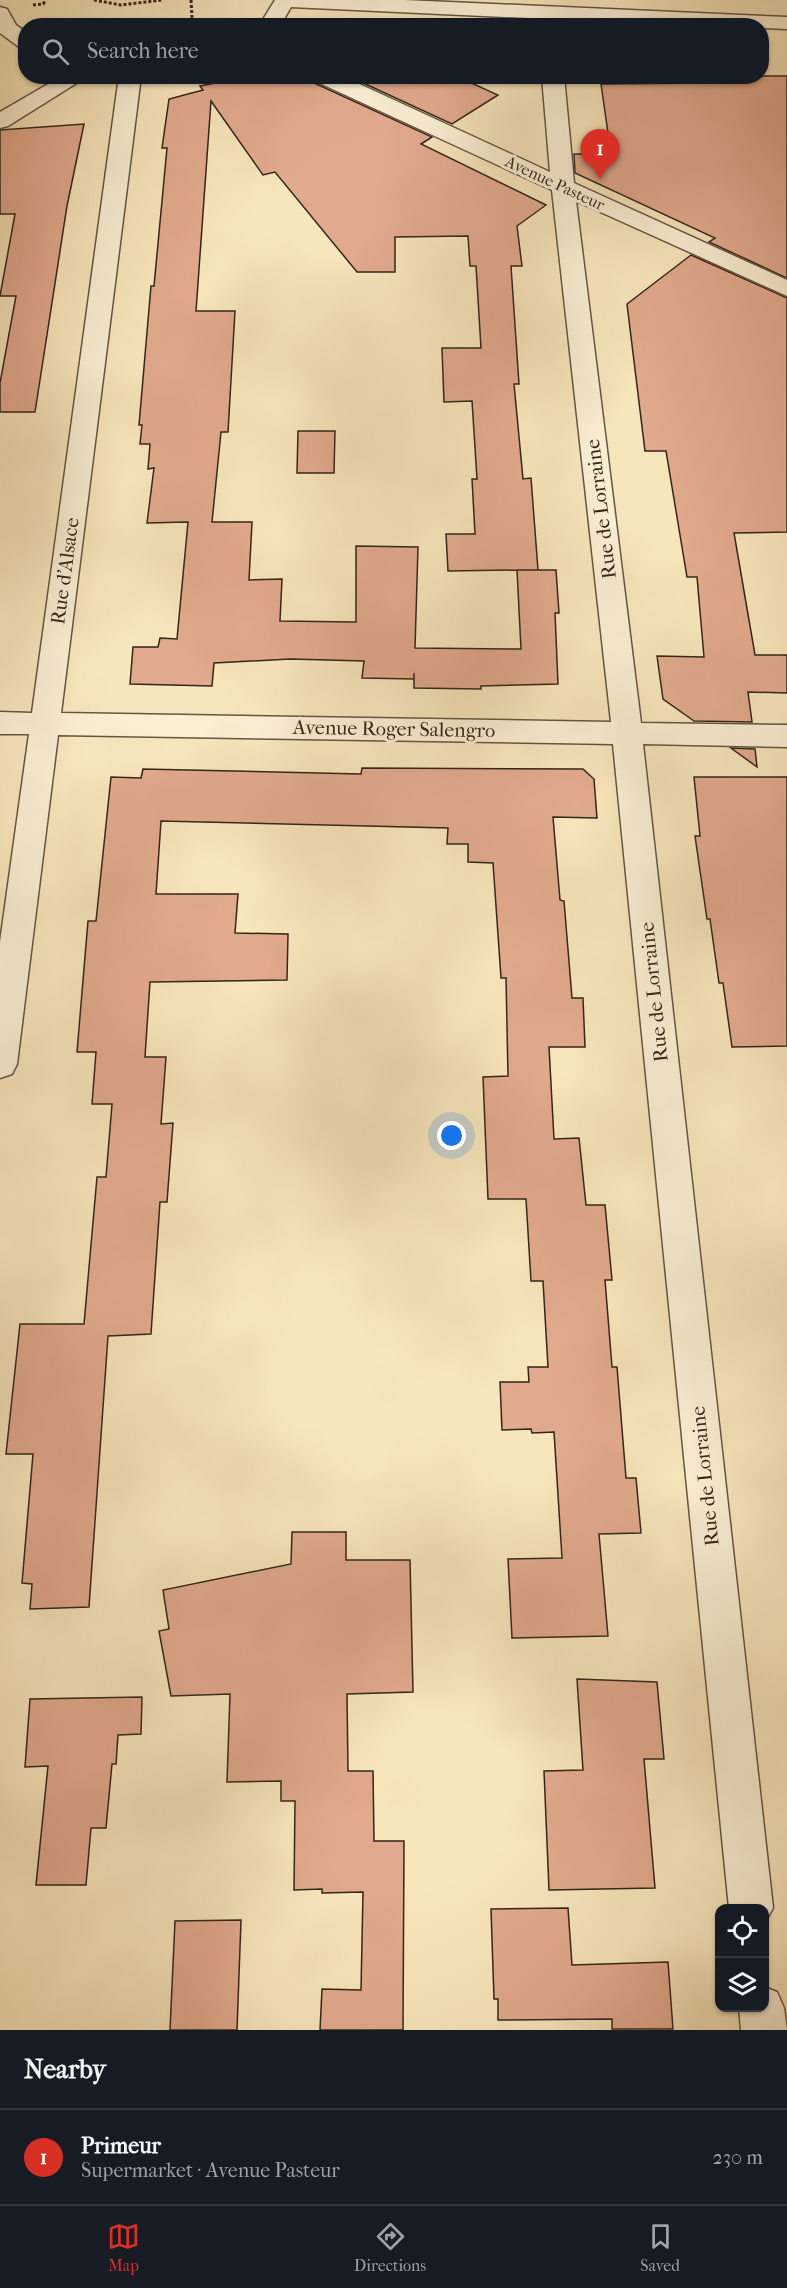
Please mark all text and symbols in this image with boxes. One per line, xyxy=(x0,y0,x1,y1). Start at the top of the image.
search box xyxy=(18,18,769,84)
icon: search xyxy=(39,35,72,68)
text: Search here xyxy=(87,38,199,64)
pin: 1 xyxy=(580,130,620,179)
street label: Avenue Pasteur xyxy=(501,151,608,214)
street label: Rue de Lorraine xyxy=(581,438,621,580)
street label: Rue d'Alsace xyxy=(46,516,84,626)
street label: Avenue Roger Salengro xyxy=(292,716,495,742)
street label: Rue de Lorraine xyxy=(635,921,673,1063)
your location xyxy=(437,1121,466,1150)
street label: Rue de Lorraine xyxy=(686,1405,724,1547)
map controls xyxy=(715,1904,769,2012)
button: locate xyxy=(715,1904,769,1958)
button: layers xyxy=(715,1958,769,2012)
text: Nearby xyxy=(24,2054,106,2085)
text: Primeur xyxy=(81,2133,161,2159)
text: 1 xyxy=(40,2146,47,2169)
text: 230 m xyxy=(713,2146,763,2169)
text: Supermarket · Avenue Pasteur xyxy=(81,2159,340,2182)
tab: Map xyxy=(107,2220,140,2275)
tab: Directions xyxy=(354,2220,426,2275)
tab: Saved xyxy=(640,2220,680,2275)

